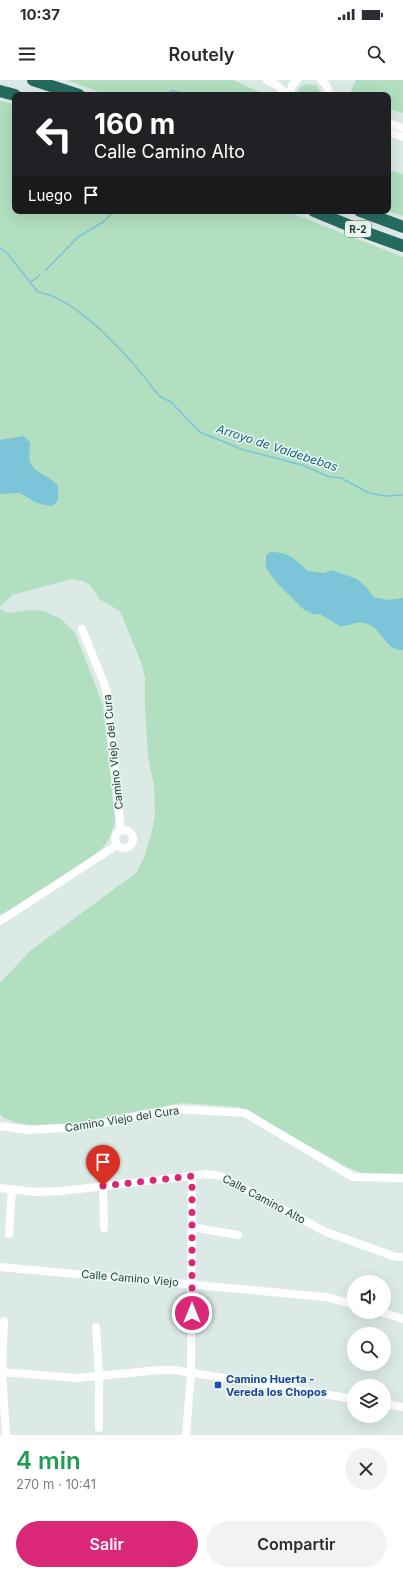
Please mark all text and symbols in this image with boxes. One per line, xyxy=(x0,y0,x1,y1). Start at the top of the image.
text: 10:37 xyxy=(20,5,60,24)
icon: menu xyxy=(16,43,38,65)
icon: search xyxy=(365,43,387,65)
text: Routely xyxy=(169,44,234,65)
text: 160 m xyxy=(94,107,175,141)
icon: left xyxy=(28,108,80,160)
text: Calle Camino Alto xyxy=(94,141,245,162)
icon: arrive xyxy=(80,184,102,206)
text: Luego xyxy=(28,186,72,205)
road number: R-2 xyxy=(345,221,371,237)
water label: Arroyo de Valdebebas xyxy=(214,421,340,474)
street label: Camino Viejo del Cura xyxy=(100,694,126,810)
street label: Camino Viejo del Cura xyxy=(64,1103,180,1135)
pin xyxy=(86,1145,120,1186)
icon: arrive xyxy=(92,1151,114,1173)
street label: Calle Camino Alto xyxy=(220,1171,308,1227)
street label: Calle Camino Viejo xyxy=(81,1267,180,1289)
map controls xyxy=(347,1275,391,1423)
button: sound xyxy=(347,1275,391,1319)
position arrow xyxy=(171,1292,213,1334)
button: search xyxy=(347,1327,391,1371)
place label: Camino Huerta - Vereda los Chopos xyxy=(226,1372,327,1399)
button: layers xyxy=(347,1379,391,1423)
marker: Camino Huerta - Vereda los Chopos xyxy=(213,1380,223,1390)
text: 4 min xyxy=(16,1446,81,1475)
button: close xyxy=(345,1448,387,1490)
text: 270 m · 10:41 xyxy=(16,1476,96,1492)
button: Salir xyxy=(16,1521,198,1567)
button: Compartir xyxy=(206,1521,387,1567)

